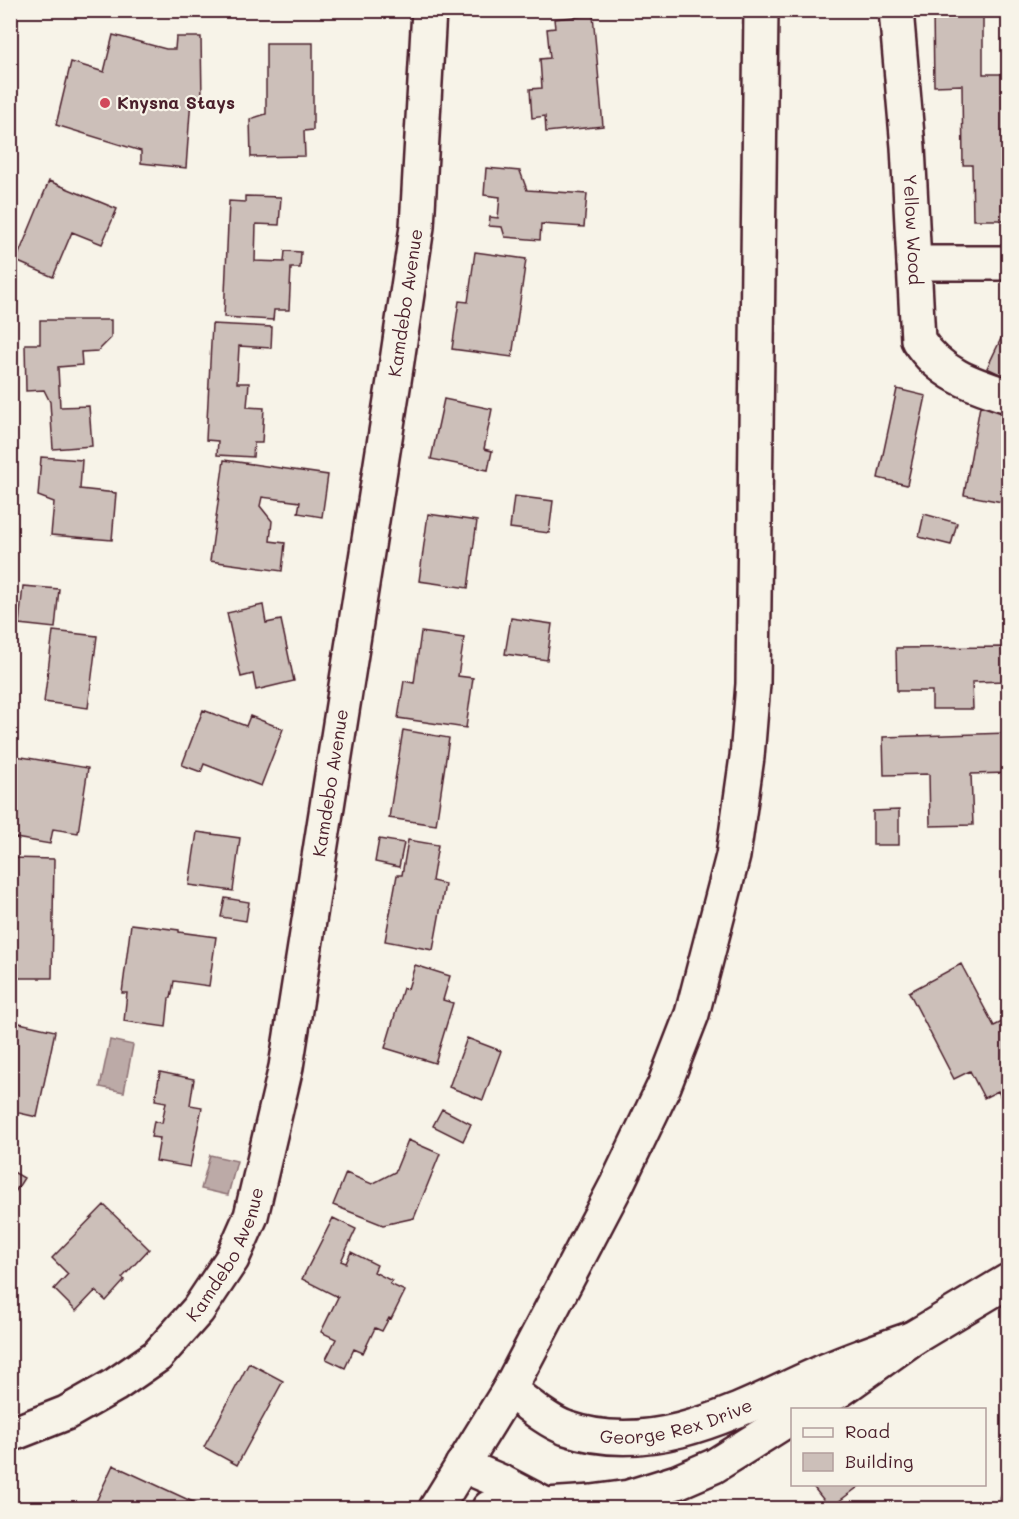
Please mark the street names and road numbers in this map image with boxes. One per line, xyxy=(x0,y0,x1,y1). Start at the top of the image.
street label: Yellow Wood xyxy=(898,173,928,285)
street label: Kamdebo Avenue xyxy=(382,227,428,378)
street label: Kamdebo Avenue xyxy=(306,707,353,859)
street label: Kamdebo Avenue xyxy=(180,1185,268,1326)
street label: George Rex Drive xyxy=(599,1392,756,1449)

